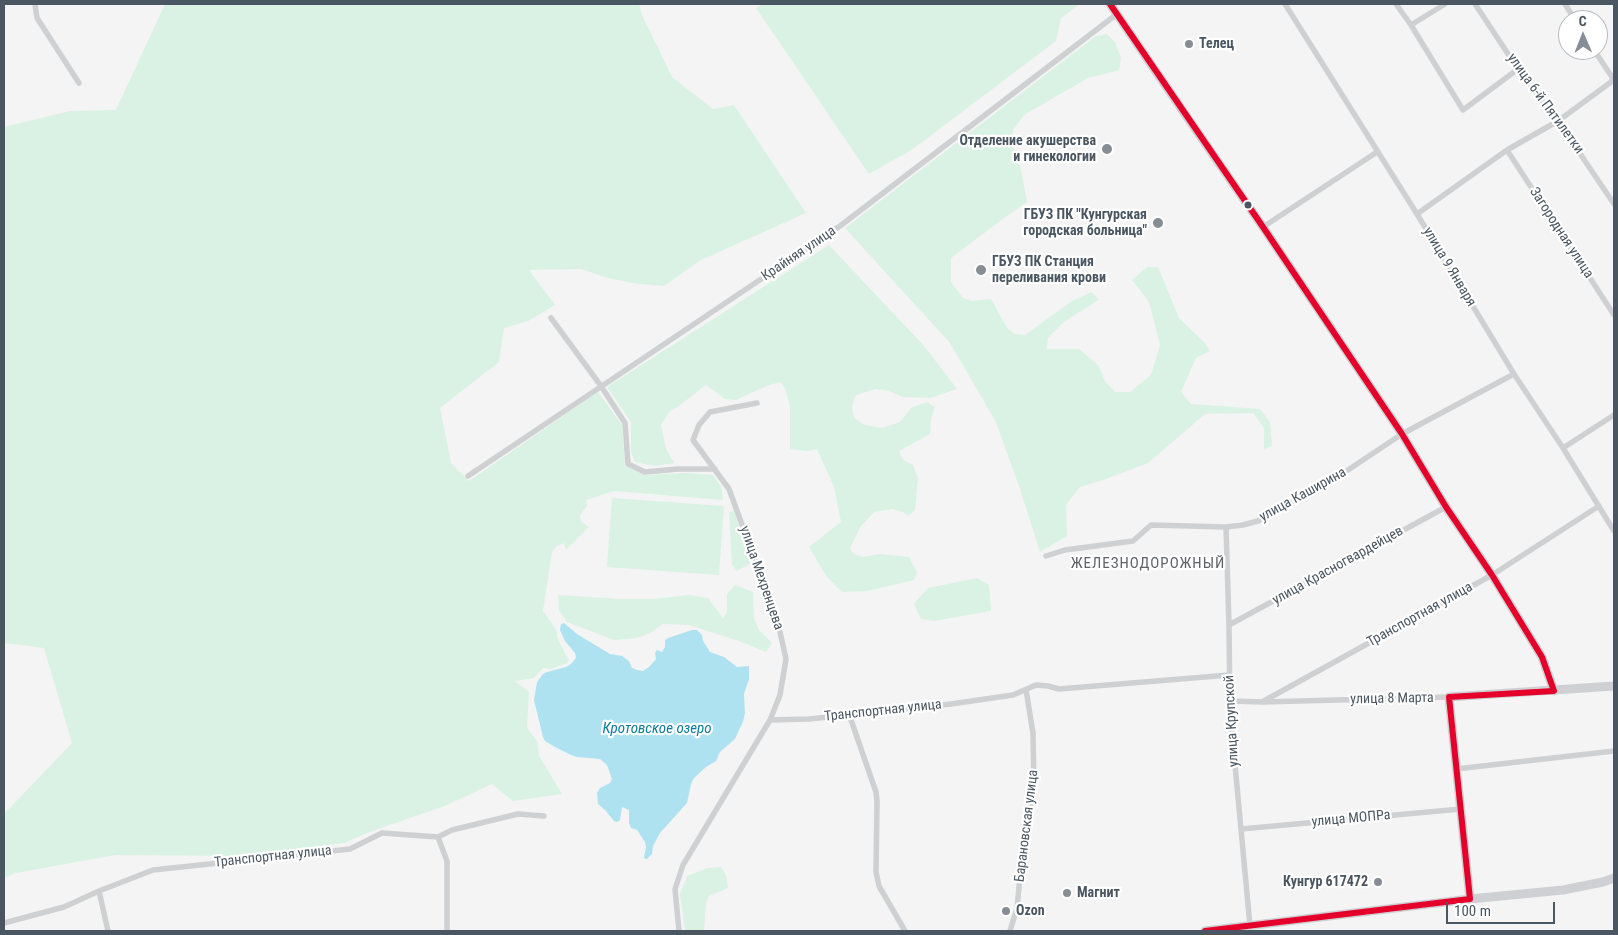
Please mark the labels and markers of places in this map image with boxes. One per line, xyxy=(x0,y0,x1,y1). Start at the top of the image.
place label: Телец xyxy=(1199,36,1234,52)
marker: Телец xyxy=(1183,38,1195,50)
place label: Отделение акушерства и гинекологии xyxy=(959,133,1096,166)
marker: Отделение акушерства и гинекологии xyxy=(1100,142,1114,156)
unlabelled marker xyxy=(1243,200,1253,210)
place label: ГБУЗ ПК "Кунгурская городская больница" xyxy=(1023,207,1147,240)
marker: ГБУЗ ПК "Кунгурская городская больница" xyxy=(1151,216,1165,230)
place label: ГБУЗ ПК Станция переливания крови xyxy=(992,254,1106,286)
marker: ГБУЗ ПК Станция переливания крови xyxy=(974,263,988,277)
place label: Кунгур 617472 xyxy=(1283,874,1368,890)
marker: Кунгур 617472 xyxy=(1372,876,1384,888)
place label: Магнит xyxy=(1077,885,1120,901)
marker: Магнит xyxy=(1061,887,1073,899)
place label: Ozon xyxy=(1016,903,1045,919)
marker: Ozon xyxy=(1000,905,1012,917)

